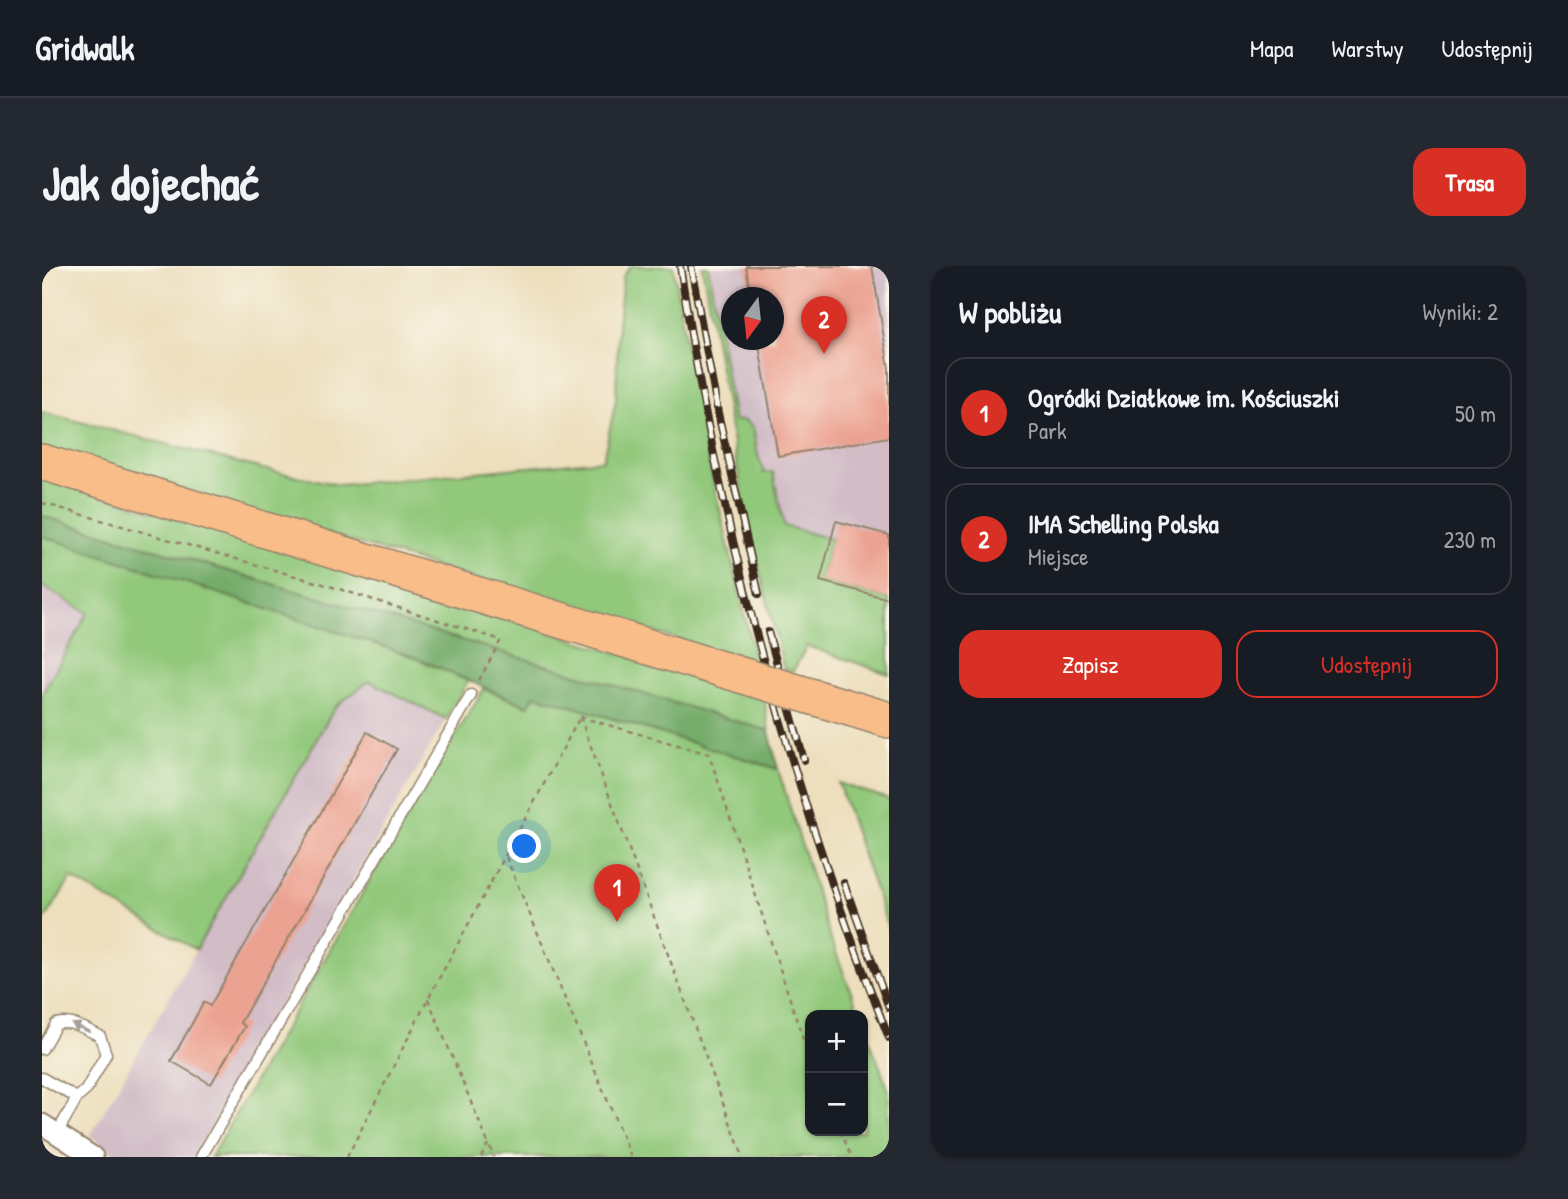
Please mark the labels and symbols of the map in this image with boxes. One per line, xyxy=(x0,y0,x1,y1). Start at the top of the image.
north arrow xyxy=(721,287,784,350)
pin: 2 xyxy=(801,296,847,354)
your location xyxy=(507,829,541,863)
pin: 1 xyxy=(594,864,640,922)
one-way arrow xyxy=(70,1022,91,1033)

